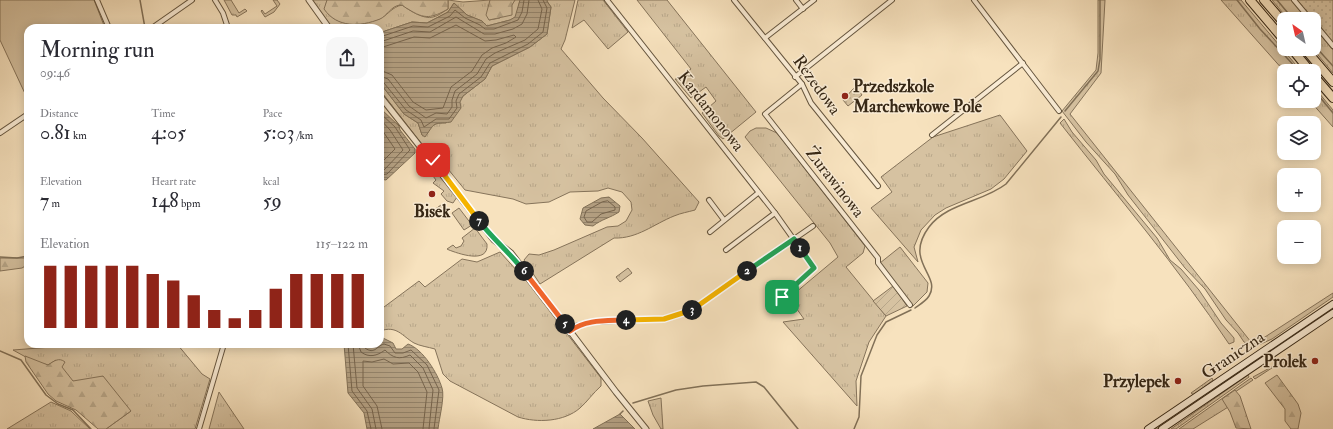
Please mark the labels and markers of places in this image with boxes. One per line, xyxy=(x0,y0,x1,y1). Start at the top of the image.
place label: Przedszkole Marchewkowe Pole xyxy=(852,76,983,117)
marker: Przedszkole Marchewkowe Pole xyxy=(840,91,850,101)
pin xyxy=(416,143,450,177)
marker: Bisek xyxy=(427,189,437,199)
place label: Bisek xyxy=(414,201,451,222)
pin: 7 xyxy=(469,211,489,231)
pin: 1 xyxy=(790,238,810,258)
pin: 6 xyxy=(514,261,534,281)
pin: 2 xyxy=(737,261,757,281)
pin xyxy=(765,280,799,314)
pin: 3 xyxy=(682,300,702,320)
pin: 4 xyxy=(616,310,636,330)
pin: 5 xyxy=(555,314,575,334)
place label: Prolek xyxy=(1263,351,1308,372)
marker: Prolek xyxy=(1310,356,1320,366)
place label: Przylepek xyxy=(1103,371,1171,393)
marker: Przylepek xyxy=(1173,376,1183,386)

